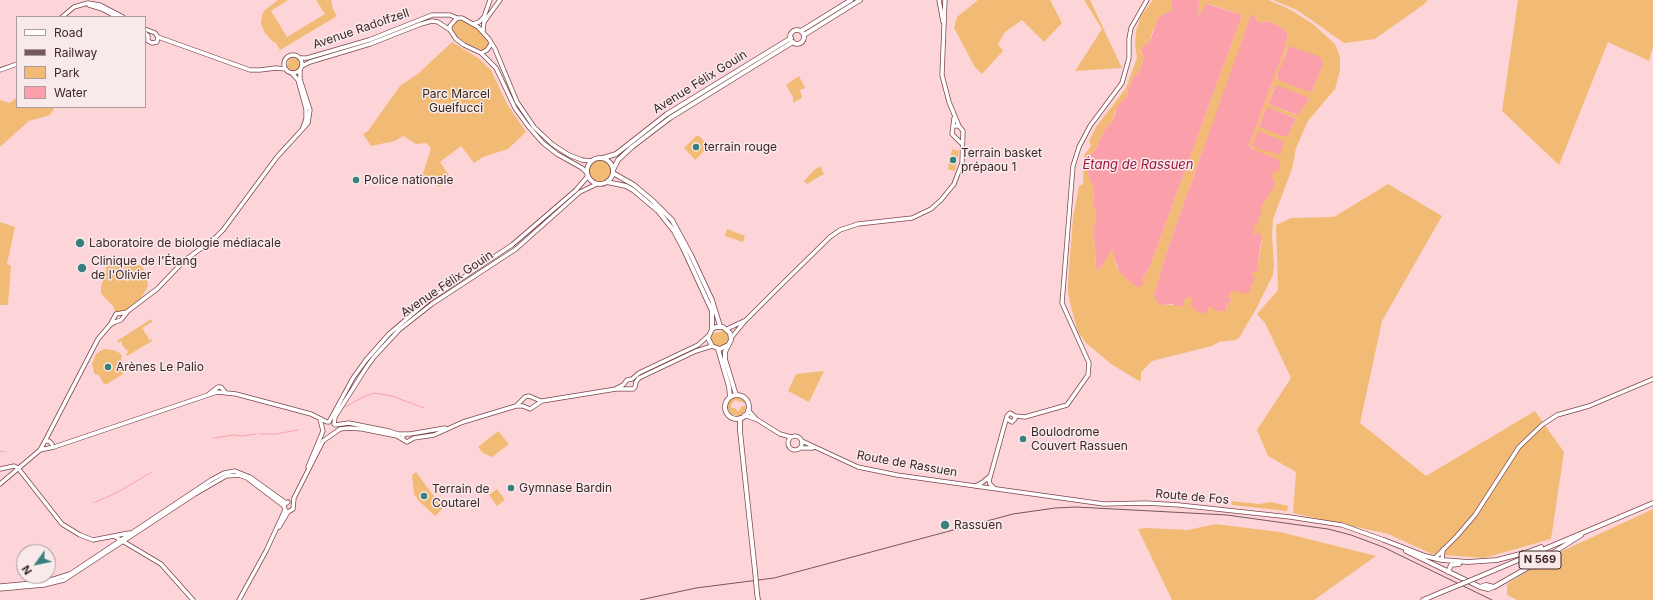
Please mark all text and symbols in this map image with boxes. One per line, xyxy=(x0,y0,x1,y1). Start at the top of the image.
street label: Avenue Radolfzell xyxy=(311,6,411,52)
legend xyxy=(16,16,146,108)
text: Road xyxy=(54,25,83,40)
text: Railway xyxy=(54,45,97,60)
street label: Avenue Félix Gouin xyxy=(650,47,750,117)
text: Park xyxy=(54,65,80,80)
text: Water xyxy=(54,85,87,100)
park label: Parc Marcel Guelfucci xyxy=(422,87,490,115)
place label: terrain rouge xyxy=(704,140,777,154)
marker: terrain rouge xyxy=(691,142,701,152)
place label: Terrain basket prépaou 1 xyxy=(961,146,1042,174)
marker: Terrain basket prépaou 1 xyxy=(948,155,958,165)
water label: Étang de Rassuen xyxy=(1082,157,1194,173)
place label: Police nationale xyxy=(364,173,453,187)
marker: Police nationale xyxy=(351,175,361,185)
place label: Laboratoire de biologie médiacale xyxy=(89,236,281,250)
marker: Laboratoire de biologie médiacale xyxy=(74,237,86,249)
street label: Avenue Félix Gouin xyxy=(398,248,496,320)
place label: Clinique de l'Étang de l'Olivier xyxy=(91,254,197,282)
marker: Clinique de l'Étang de l'Olivier xyxy=(76,262,88,274)
place label: Arènes Le Palio xyxy=(116,360,204,374)
marker: Arènes Le Palio xyxy=(103,362,113,372)
place label: Boulodrome Couvert Rassuen xyxy=(1031,425,1128,453)
marker: Boulodrome Couvert Rassuen xyxy=(1018,434,1028,444)
street label: Route de Rassuen xyxy=(856,448,958,480)
place label: Gymnase Bardin xyxy=(519,481,612,495)
place label: Terrain de Coutarel xyxy=(432,482,489,510)
marker: Gymnase Bardin xyxy=(506,483,516,493)
street label: Route de Fos xyxy=(1155,487,1229,507)
marker: Terrain de Coutarel xyxy=(419,491,429,501)
place label: Rassuen xyxy=(954,518,1002,532)
marker: Rassuen xyxy=(939,519,951,531)
north arrow xyxy=(16,544,56,584)
road number: N 569 xyxy=(1519,551,1561,569)
text: N xyxy=(19,563,35,577)

